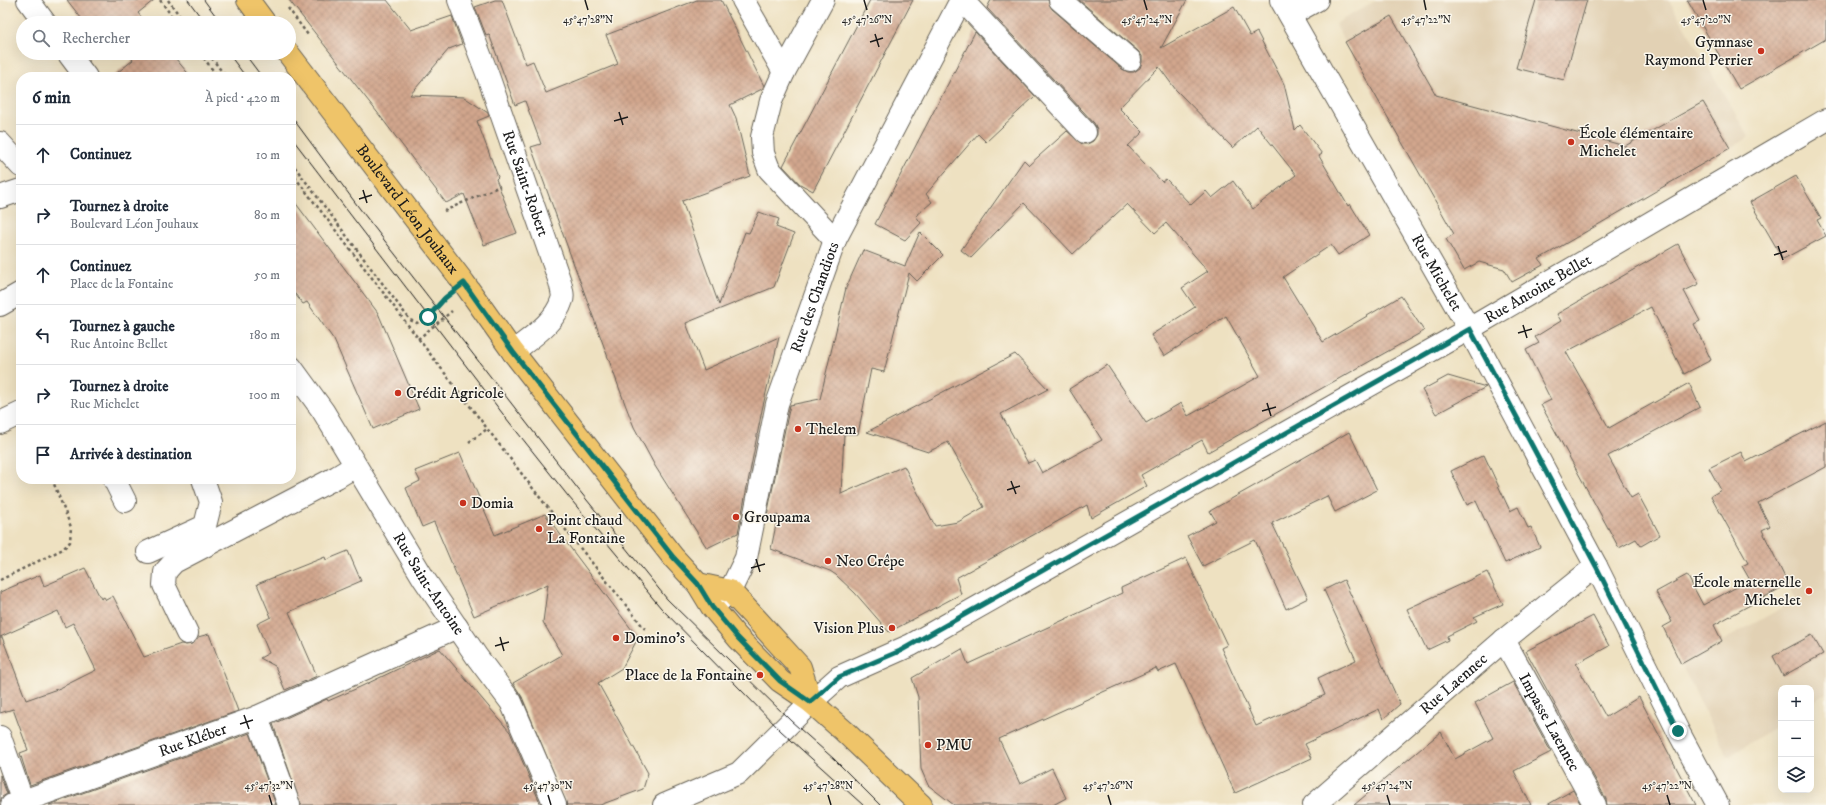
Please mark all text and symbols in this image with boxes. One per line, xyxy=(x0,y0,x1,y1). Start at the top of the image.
text: 45°47'28"N xyxy=(563,14,613,26)
text: 45°47'26"N xyxy=(842,14,892,26)
text: 45°47'24"N xyxy=(1122,14,1172,26)
text: 45°47'22"N xyxy=(1401,14,1451,26)
text: 45°47'20"N xyxy=(1681,14,1731,26)
search box xyxy=(16,16,296,60)
icon: search xyxy=(30,27,52,49)
text: Rechercher xyxy=(62,29,130,48)
place label: Gymnase Raymond Perrier xyxy=(1644,32,1753,70)
marker: Gymnase Raymond Perrier xyxy=(1756,46,1766,56)
text: 6 min xyxy=(32,87,71,109)
text: À pied · 420 m xyxy=(205,90,280,106)
place label: École élémentaire Michelet xyxy=(1579,123,1694,161)
street label: Rue Saint-Robert xyxy=(498,127,553,239)
marker: École élémentaire Michelet xyxy=(1566,137,1576,147)
street label: Boulevard Léon Jouhaux xyxy=(352,141,464,279)
icon: ahead xyxy=(32,144,54,166)
text: Continuez xyxy=(70,145,131,164)
text: 10 m xyxy=(256,147,280,163)
text: Tournez à droite xyxy=(70,197,168,216)
icon: right xyxy=(32,204,54,226)
text: 80 m xyxy=(254,207,280,223)
text: Boulevard Léon Jouhaux xyxy=(70,216,199,232)
street label: Rue Michelet xyxy=(1407,231,1467,315)
street label: Rue des Chandiots xyxy=(786,239,844,356)
street label: Rue Antoine Bellet xyxy=(1481,250,1595,328)
text: Continuez xyxy=(70,257,131,276)
icon: ahead xyxy=(32,264,54,286)
text: 50 m xyxy=(254,267,280,283)
text: Place de la Fontaine xyxy=(70,276,173,292)
route start xyxy=(419,308,437,326)
text: Tournez à gauche xyxy=(70,317,175,336)
icon: left xyxy=(32,324,54,346)
text: 180 m xyxy=(249,327,280,343)
text: Rue Antoine Bellet xyxy=(70,336,168,352)
text: Tournez à droite xyxy=(70,377,168,396)
place label: Crédit Agricole xyxy=(406,383,504,403)
icon: right xyxy=(32,384,54,406)
text: 100 m xyxy=(249,387,280,403)
marker: Crédit Agricole xyxy=(393,388,403,398)
text: Rue Michelet xyxy=(70,396,140,412)
place label: Thelem xyxy=(806,419,856,439)
marker: Thelem xyxy=(793,424,803,434)
icon: arrive xyxy=(32,444,54,466)
text: Arrivée à destination xyxy=(70,445,192,464)
place label: Domia xyxy=(471,493,514,513)
marker: Domia xyxy=(458,498,468,508)
place label: Groupama xyxy=(744,507,811,527)
place label: Point chaud La Fontaine xyxy=(547,510,625,548)
marker: Groupama xyxy=(731,512,741,522)
marker: Point chaud La Fontaine xyxy=(534,524,544,534)
street label: Rue Saint-Antoine xyxy=(388,529,469,639)
place label: Neo Crêpe xyxy=(836,551,905,571)
marker: Neo Crêpe xyxy=(823,556,833,566)
place label: École maternelle Michelet xyxy=(1693,572,1801,610)
marker: École maternelle Michelet xyxy=(1804,586,1814,596)
place label: Vision Plus xyxy=(813,618,884,638)
marker: Vision Plus xyxy=(887,623,897,633)
place label: Domino's xyxy=(624,628,685,648)
marker: Domino's xyxy=(611,633,621,643)
street label: Rue Laennec xyxy=(1416,649,1492,719)
place label: Place de la Fontaine xyxy=(625,665,752,685)
marker: Place de la Fontaine xyxy=(755,670,765,680)
street label: Impasse Laennec xyxy=(1514,670,1585,775)
map controls xyxy=(1778,685,1814,793)
button: + xyxy=(1778,685,1814,721)
street label: Rue Kléber xyxy=(156,719,230,762)
button: − xyxy=(1778,721,1814,757)
route end xyxy=(1669,722,1687,740)
place label: PMU xyxy=(936,735,972,755)
marker: PMU xyxy=(923,740,933,750)
button: layers xyxy=(1778,757,1814,793)
text: 45°47'32"N xyxy=(245,780,293,792)
text: 45°47'30"N xyxy=(523,780,573,792)
text: 45°47'28"N xyxy=(803,780,853,792)
text: 45°47'26"N xyxy=(1083,780,1133,792)
text: 45°47'24"N xyxy=(1362,780,1412,792)
text: 45°47'22"N xyxy=(1642,780,1692,792)

